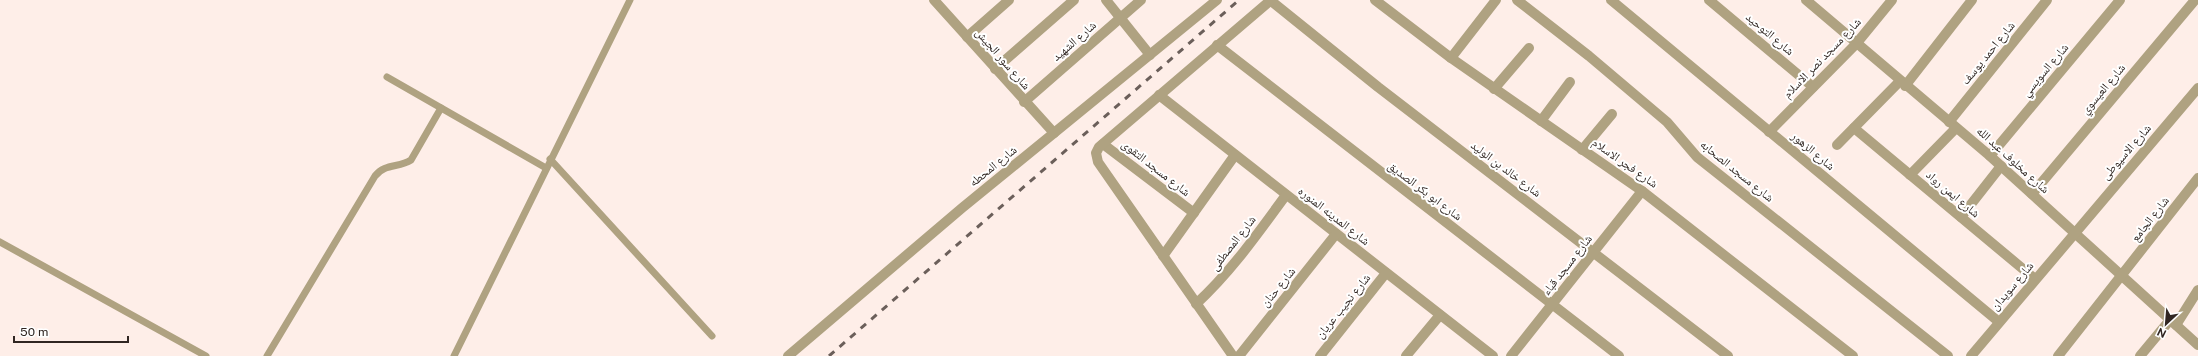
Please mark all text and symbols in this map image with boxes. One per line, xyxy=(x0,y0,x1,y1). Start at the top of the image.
street label: شارع التوحيد xyxy=(1742,10,1797,59)
street label: شارع مسجد نصر الاسلام xyxy=(1780,15,1865,102)
street label: شارع الشهيد xyxy=(1049,18,1100,65)
street label: شارع احمد يوسف xyxy=(1958,19,2019,88)
street label: شارع سور الجيش xyxy=(972,25,1034,93)
street label: شارع السويسي xyxy=(2019,41,2074,101)
street label: شارع العيسوي xyxy=(2078,61,2130,119)
street label: شارع الاسيوطى xyxy=(2098,121,2155,183)
street label: شارع مخلوف عبد الله xyxy=(1973,124,2052,197)
street label: شارع الزهور xyxy=(1787,128,1838,174)
street label: شارع فجر الاسلام xyxy=(1589,135,1661,192)
street label: شارع مسجد التقوى xyxy=(1118,137,1193,200)
street label: شارع مسجد الصحابه xyxy=(1697,137,1777,206)
street label: شارع خالد بن الوليد xyxy=(1467,138,1544,201)
street label: شارع المحطه xyxy=(966,143,1020,190)
street label: شارع ابو بكر الصديق xyxy=(1385,159,1465,224)
street label: شارع ايمن رواد xyxy=(1923,168,1983,221)
street label: شارع المدينه المنوره xyxy=(1295,184,1373,249)
street label: شارع الجامع xyxy=(2128,194,2173,245)
street label: شارع المصطفى xyxy=(1207,213,1260,274)
street label: شارع مسجد قباء xyxy=(1539,232,1596,299)
street label: شارع سويدان xyxy=(1988,259,2037,314)
street label: شارع حنان xyxy=(1258,264,1299,310)
street label: شارع نجيب عريان xyxy=(1313,271,1374,342)
north arrow xyxy=(2146,304,2186,344)
scale bar xyxy=(14,318,128,344)
text: 50 m xyxy=(20,325,48,339)
text: N xyxy=(2155,326,2168,340)

